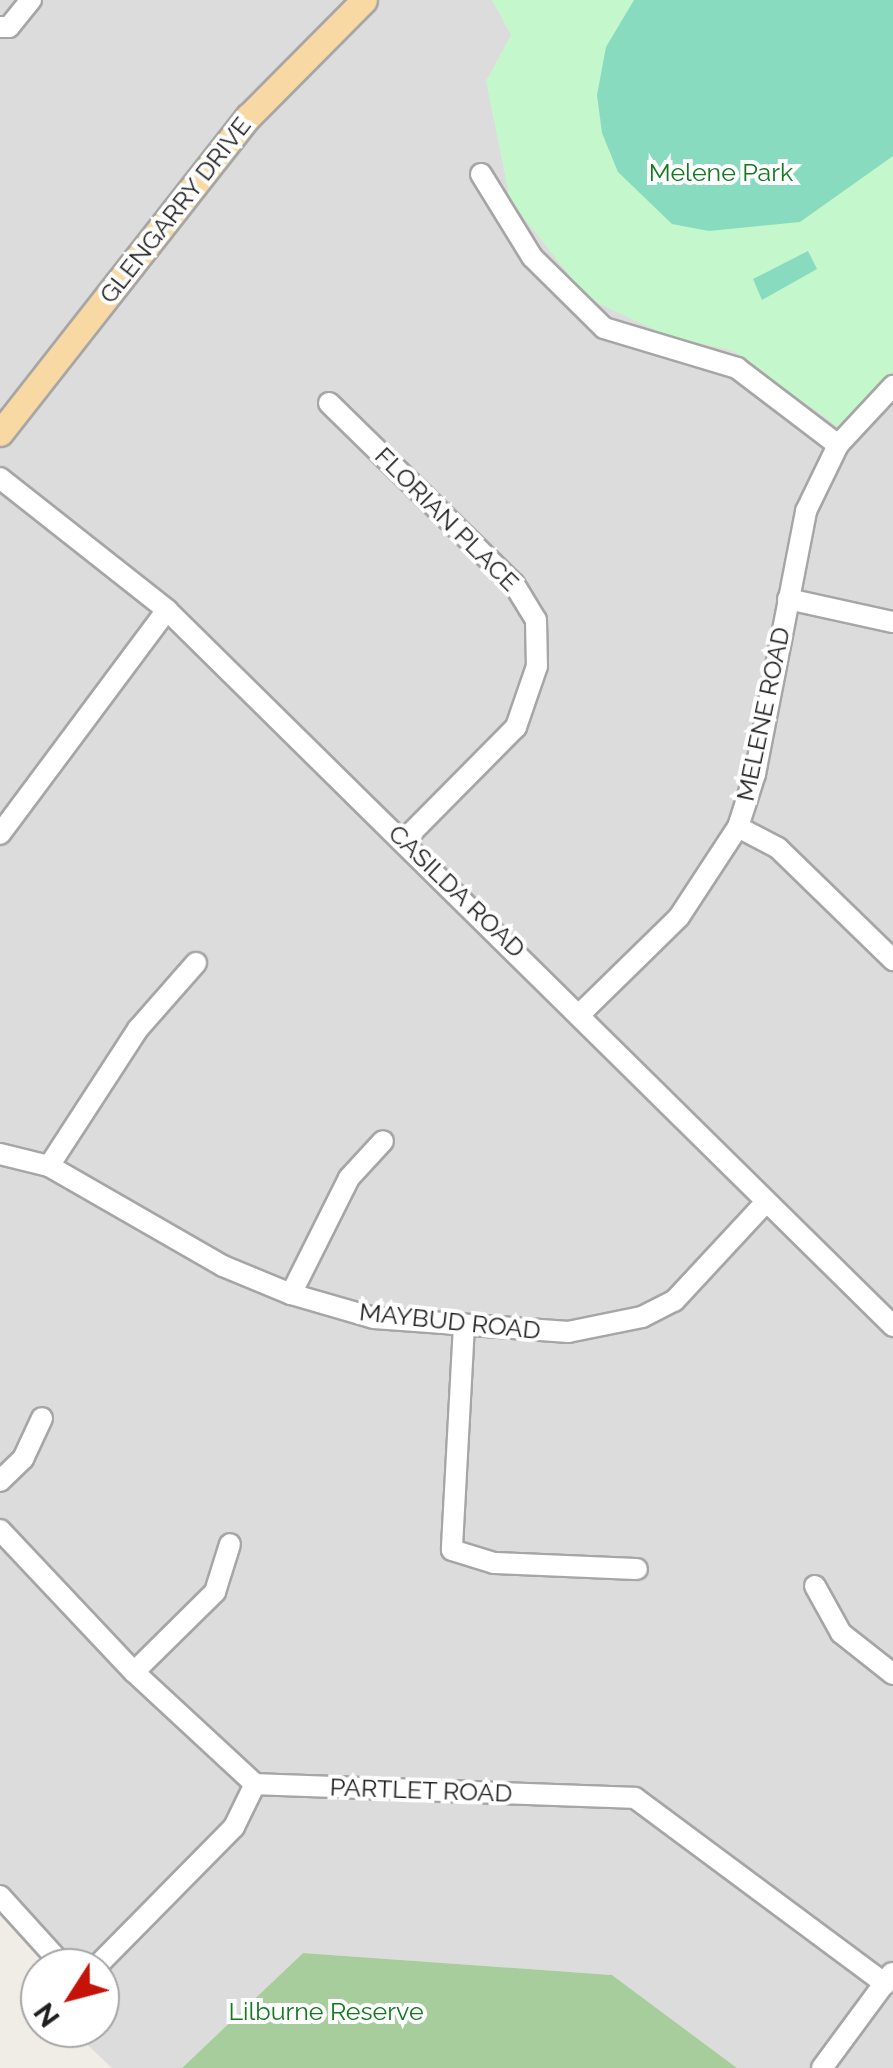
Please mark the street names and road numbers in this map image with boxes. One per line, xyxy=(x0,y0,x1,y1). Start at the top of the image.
street label: GLENGARRY DRIVE xyxy=(93,111,257,309)
street label: FLORIAN PLACE xyxy=(369,441,525,597)
street label: MELENE ROAD xyxy=(730,624,796,804)
street label: CASILDA ROAD xyxy=(382,818,532,964)
street label: MAYBUD ROAD xyxy=(358,1297,542,1345)
street label: PARTLET ROAD xyxy=(329,1772,513,1808)

